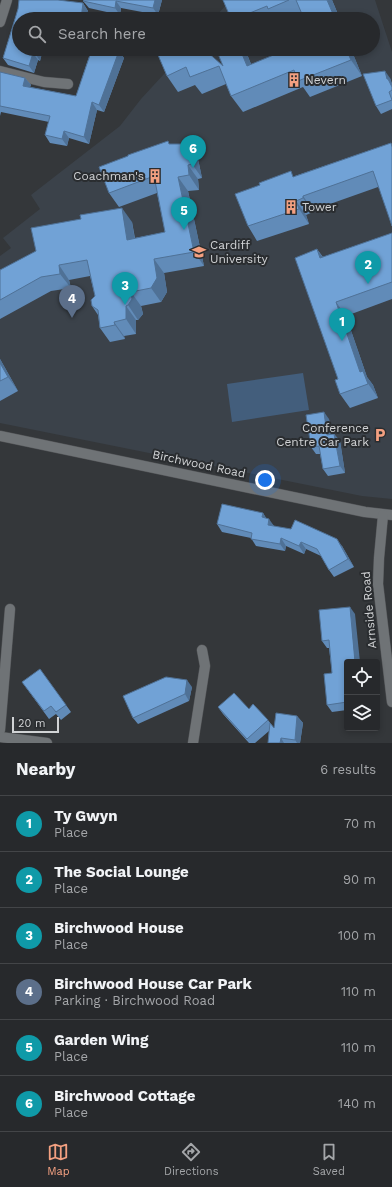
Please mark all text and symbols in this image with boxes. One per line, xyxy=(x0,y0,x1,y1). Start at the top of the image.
search box xyxy=(12,12,380,56)
icon: search xyxy=(26,23,48,45)
text: Search here xyxy=(58,25,146,43)
building icon: Nevern xyxy=(286,72,302,88)
place label: Nevern xyxy=(305,73,346,87)
pin: 6 xyxy=(180,135,206,168)
building icon: Coachman's xyxy=(147,168,163,184)
place label: Coachman's xyxy=(73,169,144,183)
pin: 5 xyxy=(171,197,197,230)
building icon: Tower xyxy=(283,199,299,215)
place label: Tower xyxy=(302,200,337,214)
place label: Cardiff University xyxy=(210,238,268,266)
school or university icon: Cardiff University xyxy=(191,244,207,260)
pin: 2 xyxy=(355,251,381,284)
pin: 3 xyxy=(112,272,138,305)
pin: 4 xyxy=(59,285,85,318)
pin: 1 xyxy=(329,308,355,341)
place label: Conference Centre Car Park xyxy=(276,421,369,449)
parking icon: Conference Centre Car Park xyxy=(372,427,388,443)
street label: Birchwood Road xyxy=(151,447,247,481)
your location xyxy=(255,470,275,490)
street label: Arnside Road xyxy=(359,571,379,649)
map controls xyxy=(344,659,380,731)
button: locate xyxy=(344,659,380,695)
button: layers xyxy=(344,695,380,731)
scale bar xyxy=(12,715,59,734)
text: 20 m xyxy=(18,717,46,730)
text: Nearby xyxy=(16,759,75,779)
text: 6 results xyxy=(320,762,376,777)
text: Ty Gwyn xyxy=(54,807,117,825)
text: 1 xyxy=(26,816,32,831)
text: 70 m xyxy=(344,816,376,831)
text: Place xyxy=(54,825,88,840)
text: The Social Lounge xyxy=(54,863,189,881)
text: 2 xyxy=(25,872,33,887)
text: 90 m xyxy=(343,872,376,887)
text: Place xyxy=(54,881,88,896)
text: Birchwood House xyxy=(54,919,184,937)
text: 3 xyxy=(25,928,33,943)
text: 100 m xyxy=(338,928,376,943)
text: Place xyxy=(54,937,88,952)
text: Birchwood House Car Park xyxy=(54,975,252,993)
text: 4 xyxy=(25,984,33,999)
text: 110 m xyxy=(341,984,376,999)
text: Parking · Birchwood Road xyxy=(54,993,215,1008)
text: Garden Wing xyxy=(54,1031,148,1049)
text: 5 xyxy=(25,1040,33,1055)
text: 110 m xyxy=(341,1040,376,1055)
text: Place xyxy=(54,1049,88,1064)
text: Birchwood Cottage xyxy=(54,1087,195,1105)
text: 6 xyxy=(25,1096,33,1111)
text: 140 m xyxy=(338,1096,376,1111)
text: Place xyxy=(54,1105,88,1120)
tab: Map xyxy=(47,1141,70,1178)
tab: Directions xyxy=(164,1141,218,1178)
tab: Saved xyxy=(313,1141,345,1178)

